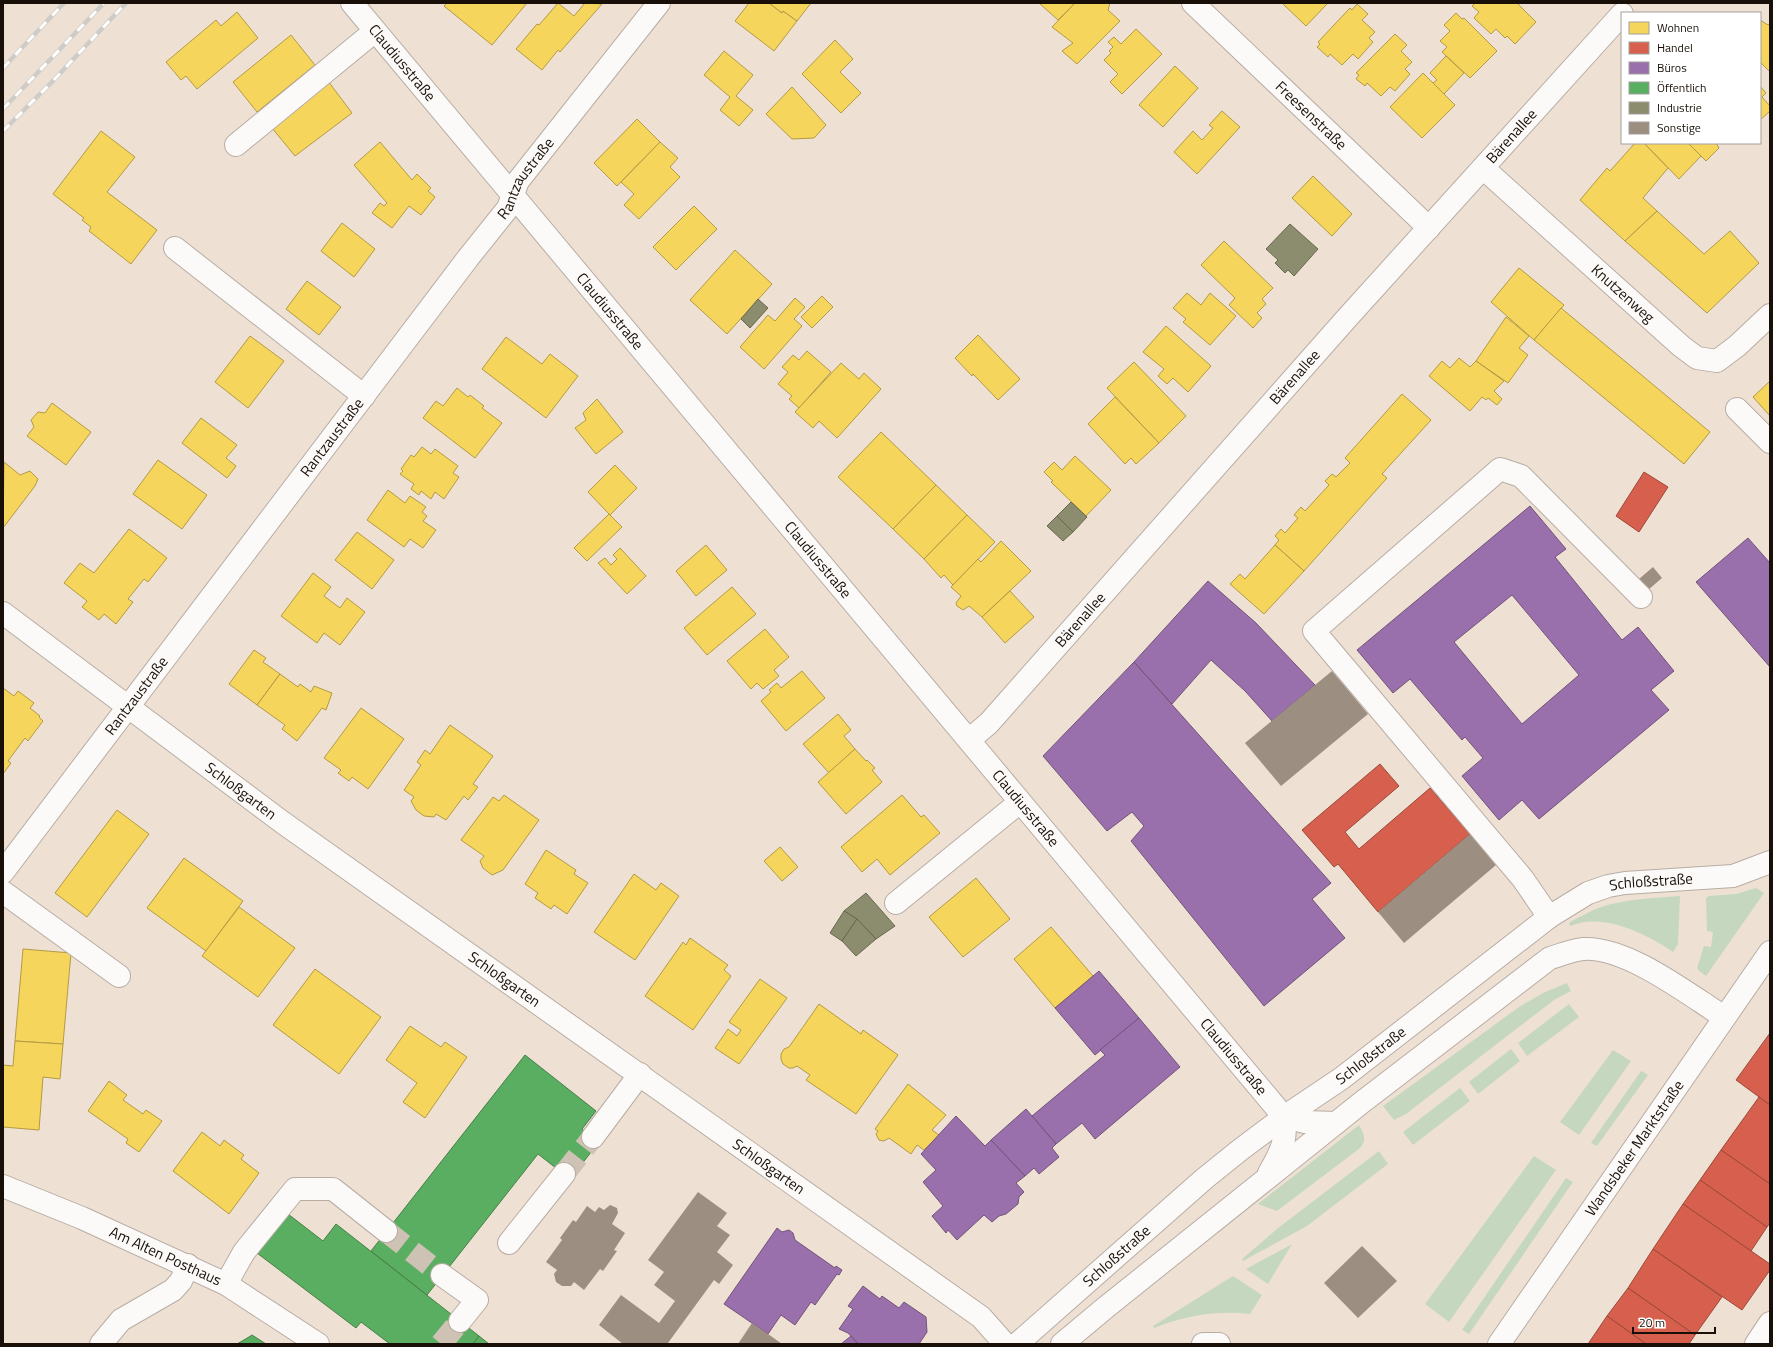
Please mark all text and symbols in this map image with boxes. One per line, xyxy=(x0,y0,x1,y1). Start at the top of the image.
legend xyxy=(1621,12,1761,144)
text: Wohnen xyxy=(1657,18,1699,37)
street label: Claudiusstraße xyxy=(363,19,442,106)
text: Handel xyxy=(1657,38,1693,57)
text: Büros xyxy=(1657,58,1687,77)
street label: Freesenstraße xyxy=(1270,75,1352,155)
text: Öffentlich xyxy=(1657,78,1707,97)
text: Industrie xyxy=(1657,98,1702,117)
street label: Bärenallee xyxy=(1480,103,1542,168)
text: Sonstige xyxy=(1657,118,1701,137)
street label: Rantzaustraße xyxy=(491,132,559,224)
street label: Knutzenweg xyxy=(1586,258,1660,328)
street label: Claudiusstraße xyxy=(571,267,649,355)
street label: Bärenallee xyxy=(1264,344,1325,409)
street label: Rantzaustraße xyxy=(294,393,369,481)
street label: Claudiusstraße xyxy=(779,516,857,603)
street label: Bärenallee xyxy=(1049,587,1111,652)
street label: Rantzaustraße xyxy=(99,651,173,740)
street label: Schloßgarten xyxy=(200,756,282,825)
street label: Claudiusstraße xyxy=(987,764,1065,852)
street label: Schloßstraße xyxy=(1607,867,1694,897)
street label: Schloßgarten xyxy=(464,945,546,1013)
street label: Claudiusstraße xyxy=(1195,1013,1273,1100)
street label: Schloßstraße xyxy=(1331,1020,1411,1090)
street label: Wandsbeker Marktstraße xyxy=(1579,1075,1689,1221)
street label: Schloßgarten xyxy=(728,1133,810,1200)
street label: Schloßstraße xyxy=(1077,1219,1155,1292)
street label: Am Alten Posthaus xyxy=(106,1220,225,1291)
scale bar xyxy=(1633,1309,1715,1335)
text: 20 m xyxy=(1639,1313,1665,1332)

